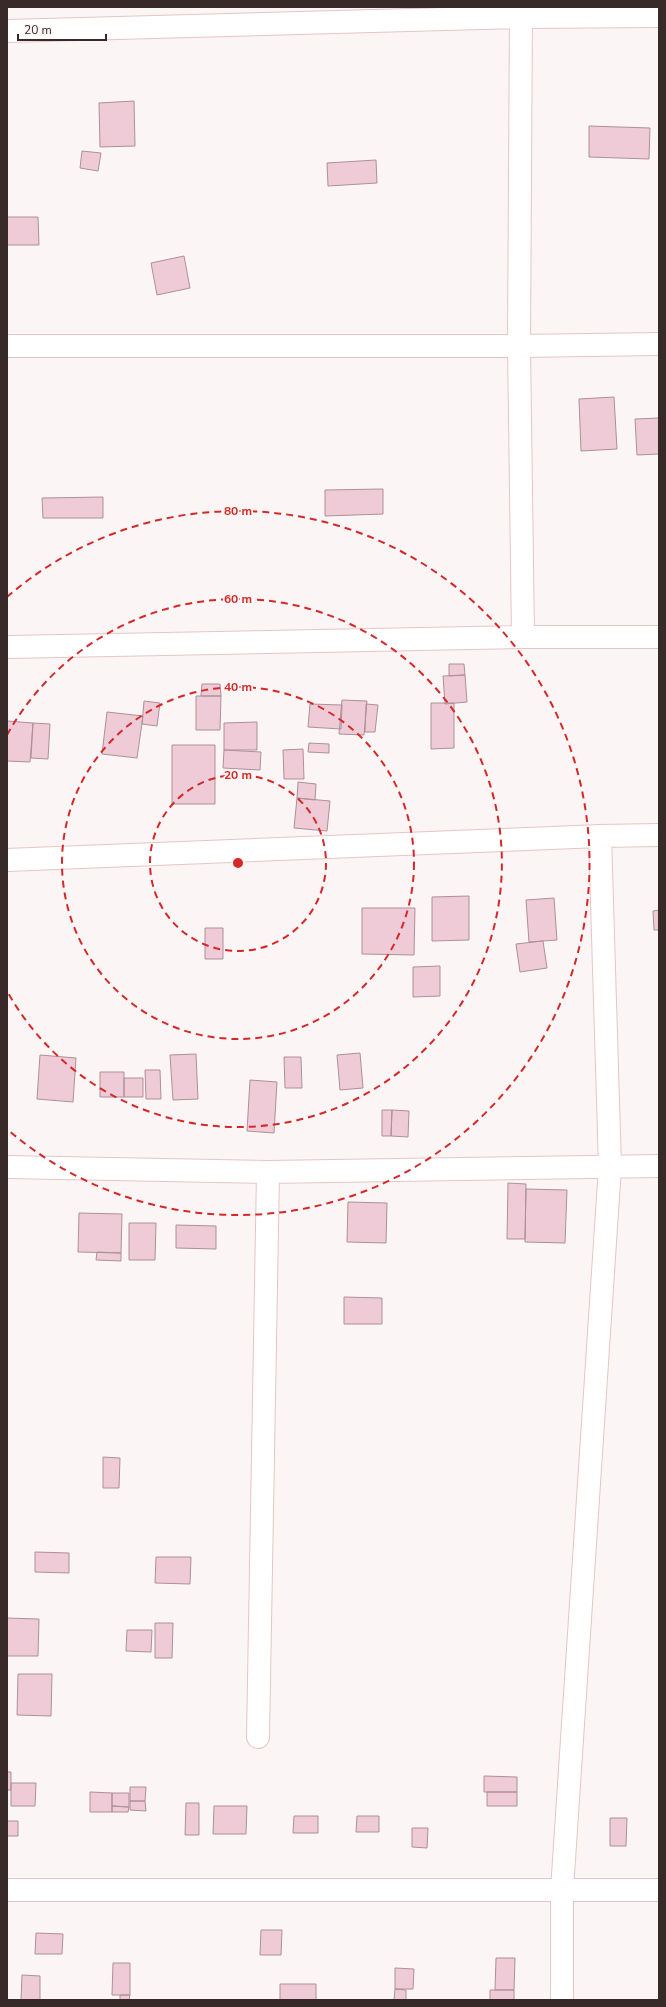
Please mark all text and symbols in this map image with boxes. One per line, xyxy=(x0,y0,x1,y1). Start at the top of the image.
scale bar xyxy=(18,16,106,42)
text: 20 m xyxy=(24,22,52,38)
text: 80 m xyxy=(224,503,252,519)
text: 60 m xyxy=(224,591,252,607)
text: 40 m xyxy=(224,679,252,695)
text: 20 m xyxy=(224,767,252,783)
centre of rings xyxy=(231,856,245,870)

